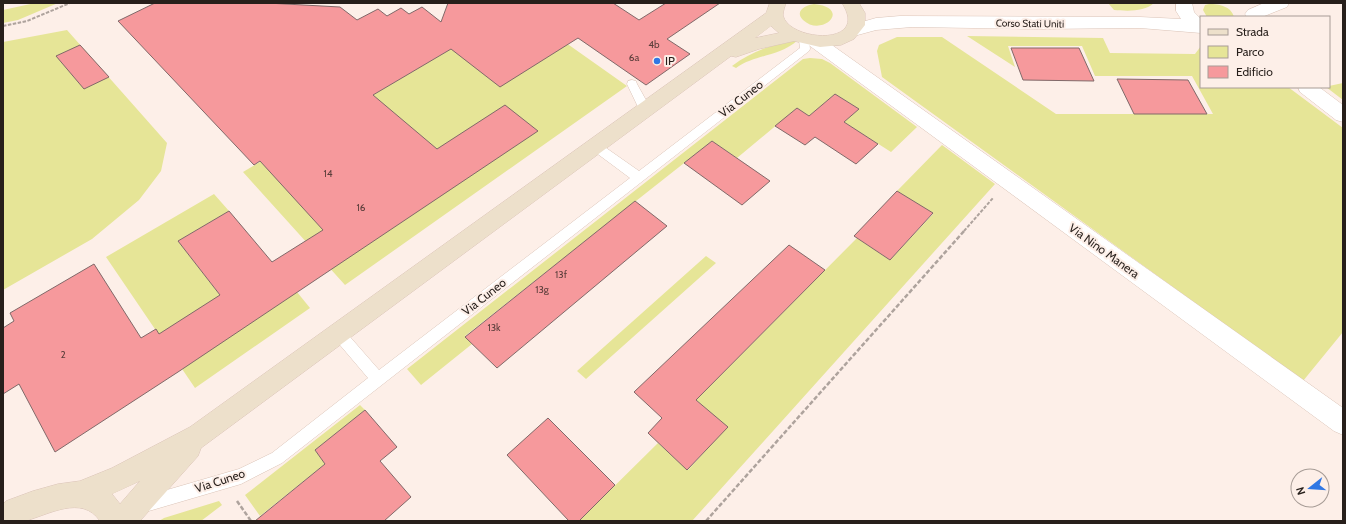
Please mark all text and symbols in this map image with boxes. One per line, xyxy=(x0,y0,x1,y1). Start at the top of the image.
street label: Corso Stati Uniti xyxy=(996,16,1064,31)
legend xyxy=(1200,16,1330,88)
text: Strada xyxy=(1236,24,1269,39)
house number: 4b xyxy=(648,38,660,51)
text: Parco xyxy=(1236,44,1264,59)
house number: 6a xyxy=(629,51,639,64)
place label: IP xyxy=(665,53,675,68)
marker: IP xyxy=(652,56,662,66)
text: Edificio xyxy=(1236,64,1273,79)
street label: Via Cuneo xyxy=(716,77,766,120)
house number: 14 xyxy=(323,167,333,180)
house number: 16 xyxy=(357,201,366,214)
street label: Via Nino Manera xyxy=(1066,220,1143,281)
house number: 13f xyxy=(555,268,568,281)
street label: Via Cuneo xyxy=(459,275,509,318)
house number: 13g xyxy=(535,283,550,296)
house number: 13k xyxy=(487,321,501,334)
house number: 2 xyxy=(60,348,66,361)
street label: Via Cuneo xyxy=(193,465,247,496)
north arrow xyxy=(1290,468,1330,508)
text: N xyxy=(1293,485,1308,497)

